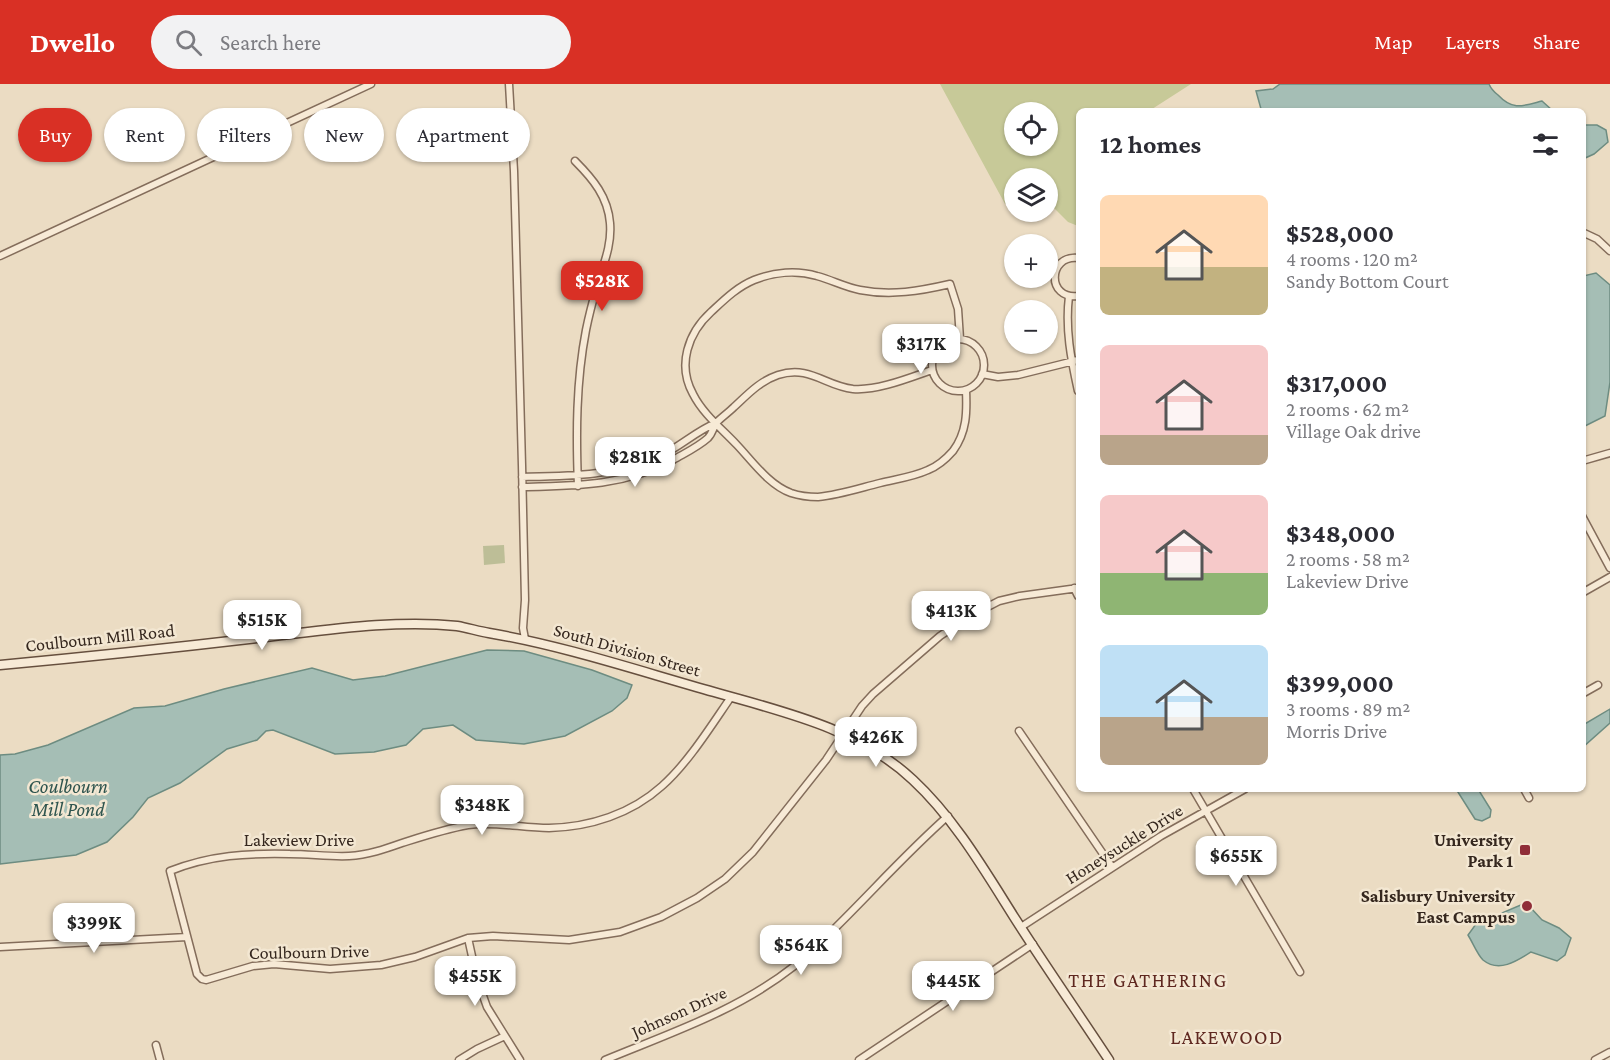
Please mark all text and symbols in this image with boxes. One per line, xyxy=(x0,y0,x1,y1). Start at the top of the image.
search box xyxy=(151,15,571,69)
icon: search xyxy=(172,26,205,59)
text: Dwello xyxy=(30,27,115,58)
text: Search here xyxy=(220,30,321,55)
text: Map xyxy=(1374,30,1413,54)
text: Layers xyxy=(1446,30,1500,54)
text: Share xyxy=(1533,30,1580,54)
map controls xyxy=(1004,102,1058,354)
button: locate xyxy=(1004,102,1058,156)
chip: Buy xyxy=(18,108,92,162)
chip: Rent xyxy=(104,108,185,162)
chip: Filters xyxy=(197,108,292,162)
chip: New xyxy=(304,108,384,162)
chip: Apartment xyxy=(396,108,530,162)
icon: filters xyxy=(1529,128,1562,161)
text: 12 homes xyxy=(1100,130,1201,159)
button: layers xyxy=(1004,168,1058,222)
icon: home xyxy=(1148,219,1220,291)
text: $528,000 xyxy=(1286,219,1394,248)
button: + xyxy=(1004,234,1058,288)
text: 4 rooms · 120 m² xyxy=(1286,248,1418,270)
pin: $528K xyxy=(560,261,644,312)
text: $528K xyxy=(575,269,629,291)
text: Sandy Bottom Court xyxy=(1286,270,1449,292)
button: − xyxy=(1004,300,1058,354)
pin: $317K xyxy=(879,324,963,375)
text: $317K xyxy=(896,332,946,354)
icon: home xyxy=(1148,369,1220,441)
text: $317,000 xyxy=(1286,369,1387,398)
text: 2 rooms · 62 m² xyxy=(1286,398,1409,420)
text: Village Oak drive xyxy=(1286,420,1421,442)
pin: $281K xyxy=(593,437,677,488)
text: $281K xyxy=(609,445,661,467)
icon: home xyxy=(1148,519,1220,591)
text: $348,000 xyxy=(1286,519,1395,548)
text: 2 rooms · 58 m² xyxy=(1286,548,1410,570)
text: Lakeview Drive xyxy=(1286,570,1409,592)
pin: $413K xyxy=(909,591,993,642)
text: $413K xyxy=(926,599,976,621)
pin: $515K xyxy=(220,600,304,651)
text: $515K xyxy=(237,608,287,630)
street label: South Division Street xyxy=(551,619,704,681)
street label: Coulbourn Mill Road xyxy=(24,620,176,656)
icon: home xyxy=(1148,669,1220,741)
text: $399,000 xyxy=(1286,669,1394,698)
text: 3 rooms · 89 m² xyxy=(1286,698,1410,720)
pin: $426K xyxy=(834,717,918,768)
text: Morris Drive xyxy=(1286,720,1387,742)
text: $426K xyxy=(849,725,903,747)
water label: Coulbourn Mill Pond xyxy=(28,775,108,820)
pin: $348K xyxy=(440,785,524,836)
text: $348K xyxy=(455,793,509,815)
street label: Honeysuckle Drive xyxy=(1062,800,1186,888)
street label: Lakeview Drive xyxy=(244,830,354,850)
place label: University Park 1 xyxy=(1434,830,1513,871)
pin: $655K xyxy=(1194,836,1278,887)
marker: University Park 1 xyxy=(1518,843,1532,857)
text: $655K xyxy=(1210,844,1262,866)
place label: Salisbury University East Campus xyxy=(1361,886,1515,927)
marker: Salisbury University East Campus xyxy=(1520,899,1534,913)
pin: $399K xyxy=(52,903,136,954)
text: $399K xyxy=(67,911,121,933)
pin: $564K xyxy=(759,925,843,976)
text: $564K xyxy=(774,933,828,955)
street label: Coulbourn Drive xyxy=(249,941,369,963)
pin: $455K xyxy=(433,956,517,1007)
pin: $445K xyxy=(911,961,995,1012)
text: $455K xyxy=(449,964,501,986)
text: $445K xyxy=(926,969,980,991)
district label: THE GATHERING xyxy=(1068,969,1228,991)
street label: Johnson Drive xyxy=(627,982,730,1043)
district label: LAKEWOOD xyxy=(1170,1026,1284,1048)

